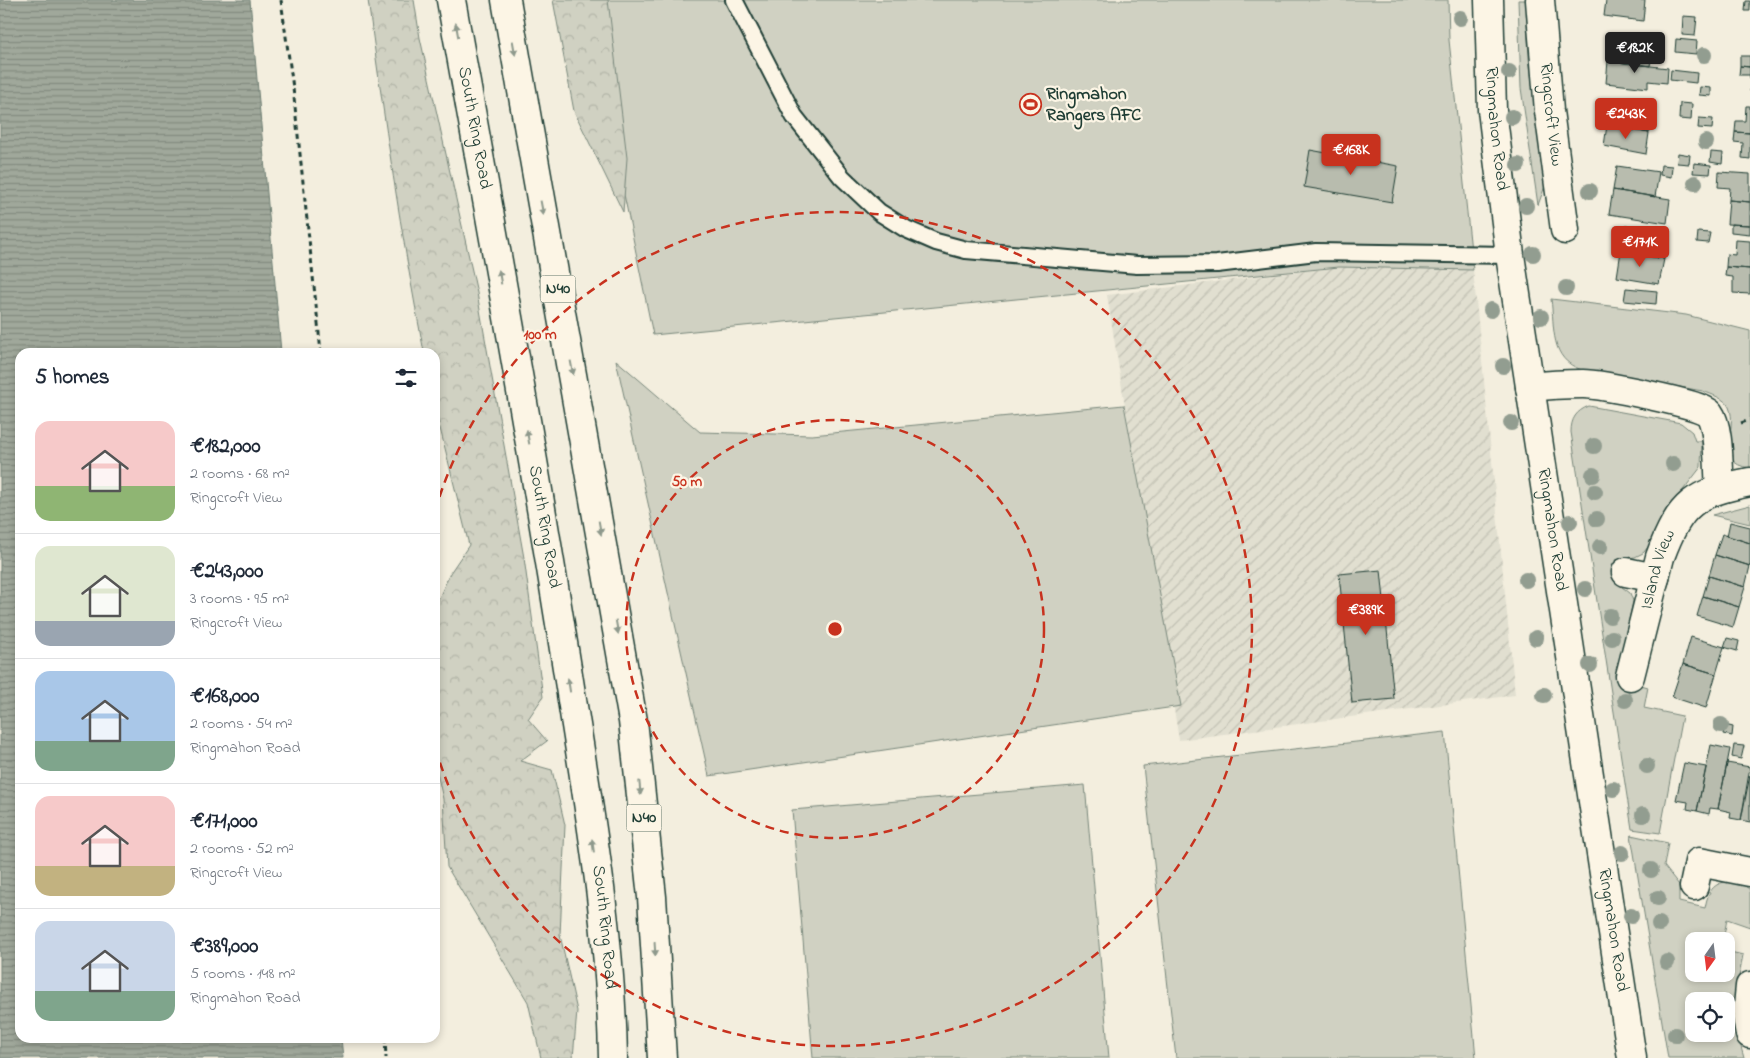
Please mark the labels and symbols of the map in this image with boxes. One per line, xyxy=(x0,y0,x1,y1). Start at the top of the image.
one-way arrow xyxy=(452,22,460,38)
pin: €182K xyxy=(1600,32,1670,74)
one-way arrow xyxy=(510,40,518,56)
street label: Ringcroft View xyxy=(1532,62,1569,168)
street label: South Ring Road xyxy=(450,64,498,191)
street label: Ringmahon Road xyxy=(1477,66,1515,192)
place label: Ringmahon Rangers AFC xyxy=(1046,82,1141,130)
sports icon: Ringmahon Rangers AFC xyxy=(1018,93,1042,117)
pin: €243K xyxy=(1591,98,1661,140)
pin: €168K xyxy=(1316,134,1386,176)
one-way arrow xyxy=(539,200,547,216)
pin: €171K xyxy=(1605,226,1675,268)
one-way arrow xyxy=(496,268,504,284)
road number: N40 xyxy=(540,276,576,302)
text: 100 m xyxy=(523,324,557,346)
one-way arrow xyxy=(569,360,577,376)
one-way arrow xyxy=(524,428,532,444)
street label: South Ring Road xyxy=(521,463,567,590)
street label: Ringmahon Road xyxy=(1530,466,1574,593)
text: 50 m xyxy=(672,471,703,493)
one-way arrow xyxy=(596,520,604,536)
street label: Island View xyxy=(1634,525,1683,612)
pin: €389K xyxy=(1331,594,1401,636)
one-way arrow xyxy=(613,619,621,635)
centre of rings xyxy=(826,620,844,638)
one-way arrow xyxy=(565,677,573,693)
one-way arrow xyxy=(637,780,645,796)
road number: N40 xyxy=(626,804,662,831)
one-way arrow xyxy=(589,838,597,854)
street label: South Ring Road xyxy=(584,864,623,990)
street label: Ringmahon Road xyxy=(1590,867,1635,994)
north arrow xyxy=(1685,932,1735,982)
one-way arrow xyxy=(652,942,660,958)

